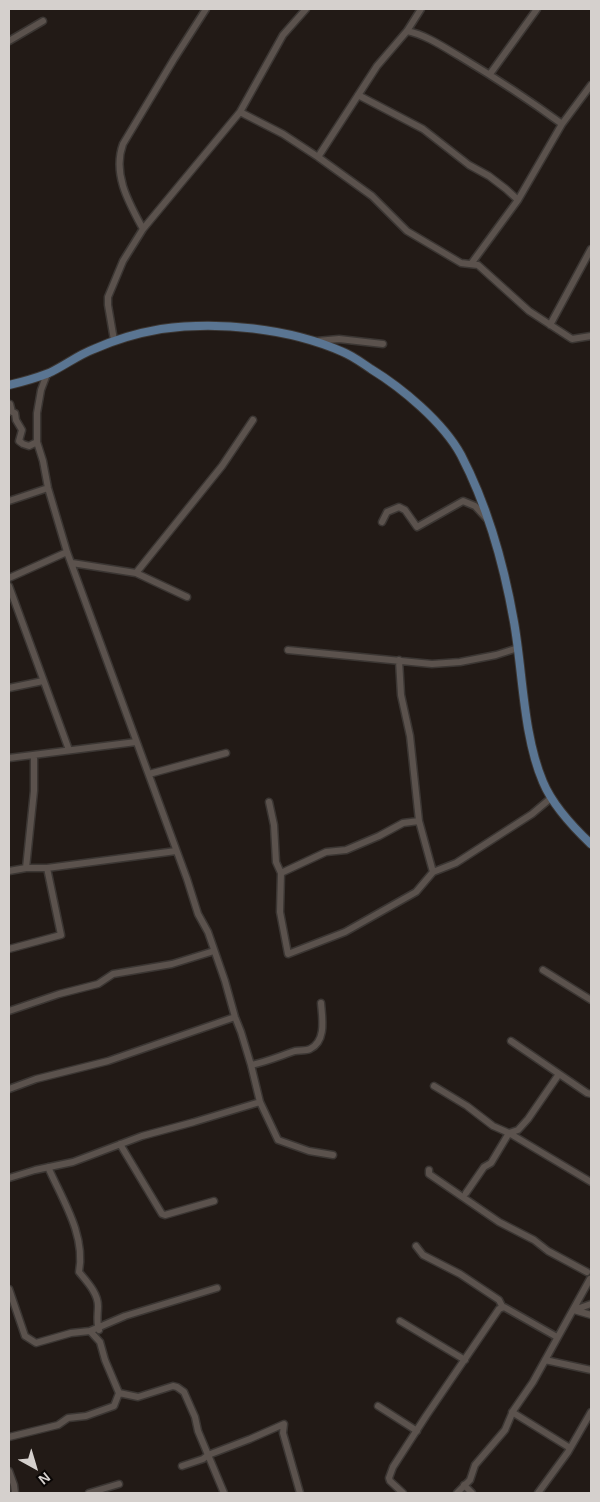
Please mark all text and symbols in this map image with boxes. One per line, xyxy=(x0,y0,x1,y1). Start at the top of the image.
north arrow xyxy=(10,1442,60,1492)
text: N xyxy=(35,1469,53,1488)

